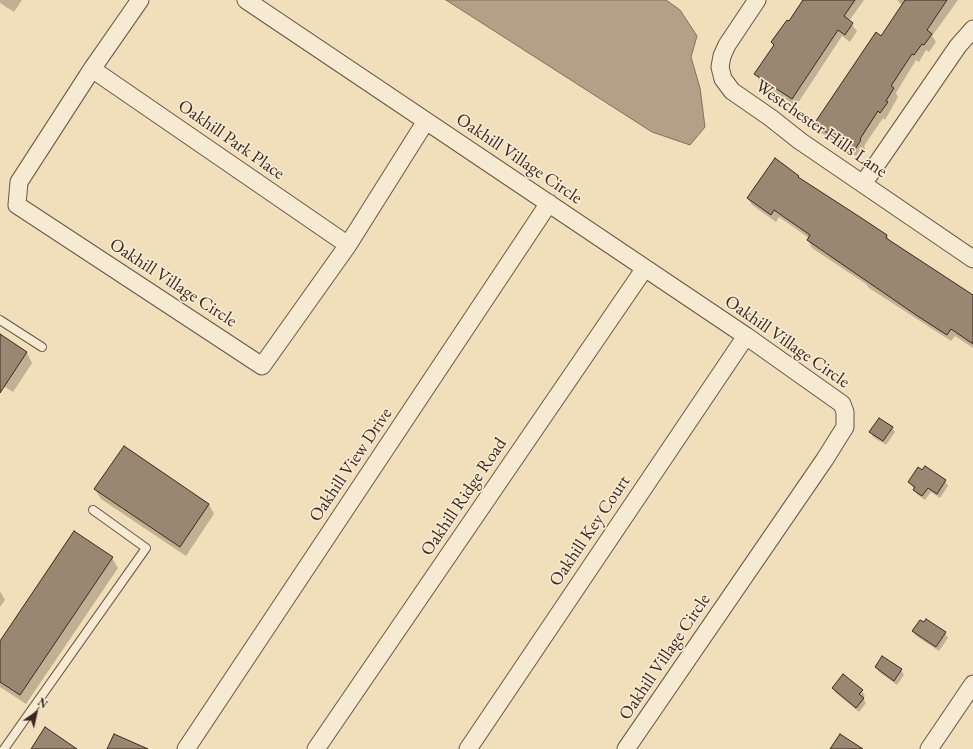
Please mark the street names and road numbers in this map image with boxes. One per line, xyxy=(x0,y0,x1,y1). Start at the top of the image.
street label: Westchester Hills Lane xyxy=(751,75,891,183)
street label: Oakhill Park Place xyxy=(174,95,288,185)
street label: Oakhill Village Circle xyxy=(452,109,586,209)
street label: Oakhill Village Circle xyxy=(105,234,241,332)
street label: Oakhill Village Circle xyxy=(720,291,854,393)
street label: Oakhill View Drive xyxy=(305,404,397,526)
street label: Oakhill Ridge Road xyxy=(417,434,511,560)
street label: Oakhill Key Court xyxy=(545,472,635,590)
street label: Oakhill Village Circle xyxy=(615,590,715,724)

